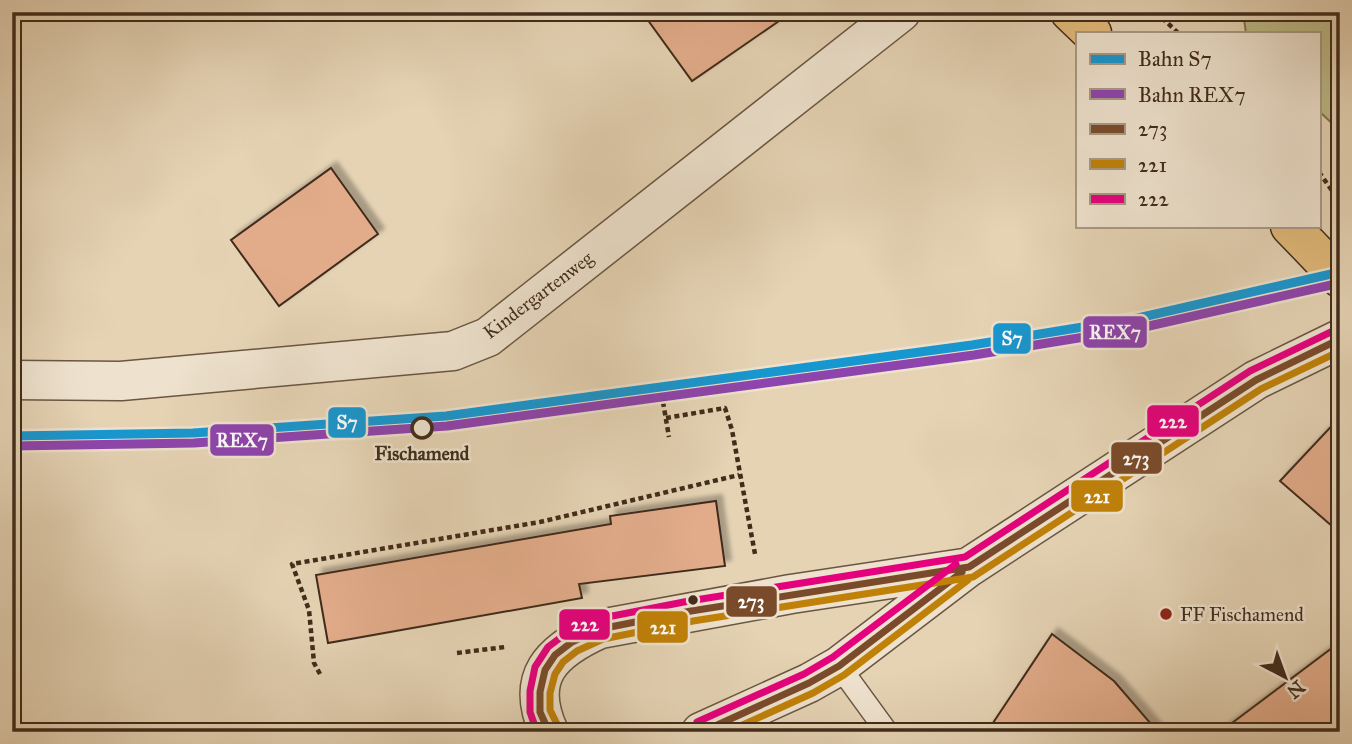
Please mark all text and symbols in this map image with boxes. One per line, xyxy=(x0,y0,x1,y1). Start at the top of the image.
legend xyxy=(1076,32,1320,228)
text: Bahn S7 xyxy=(1138,46,1212,72)
text: Bahn REX7 xyxy=(1138,82,1246,108)
text: 273 xyxy=(1138,116,1167,142)
text: 221 xyxy=(1138,152,1167,178)
text: 222 xyxy=(1138,186,1170,212)
street label: Kindergartenweg xyxy=(479,246,598,345)
line badge: REX7 xyxy=(1082,315,1148,349)
text: REX7 xyxy=(1089,321,1141,344)
line badge: S7 xyxy=(992,322,1032,355)
text: S7 xyxy=(1001,327,1023,350)
line badge: 222 xyxy=(1146,404,1200,438)
line badge: S7 xyxy=(327,406,367,439)
text: 222 xyxy=(1159,410,1188,433)
text: S7 xyxy=(336,411,358,434)
marker: Fischamend xyxy=(411,417,433,439)
line badge: REX7 xyxy=(209,423,275,457)
text: REX7 xyxy=(216,429,268,452)
line badge: 273 xyxy=(1110,441,1163,475)
place label: Fischamend xyxy=(375,442,470,465)
text: 273 xyxy=(1123,447,1149,471)
line badge: 221 xyxy=(1070,479,1124,513)
text: 221 xyxy=(1084,485,1111,508)
line badge: 273 xyxy=(725,585,778,618)
text: 273 xyxy=(738,590,764,614)
unlabelled marker xyxy=(686,593,700,607)
place label: FF Fischamend xyxy=(1180,603,1304,626)
marker: FF Fischamend xyxy=(1158,606,1174,622)
line badge: 222 xyxy=(558,608,611,641)
line badge: 221 xyxy=(636,610,689,644)
text: 222 xyxy=(571,613,600,636)
text: 221 xyxy=(650,616,677,639)
north arrow xyxy=(1250,642,1320,712)
text: N xyxy=(1282,675,1309,703)

